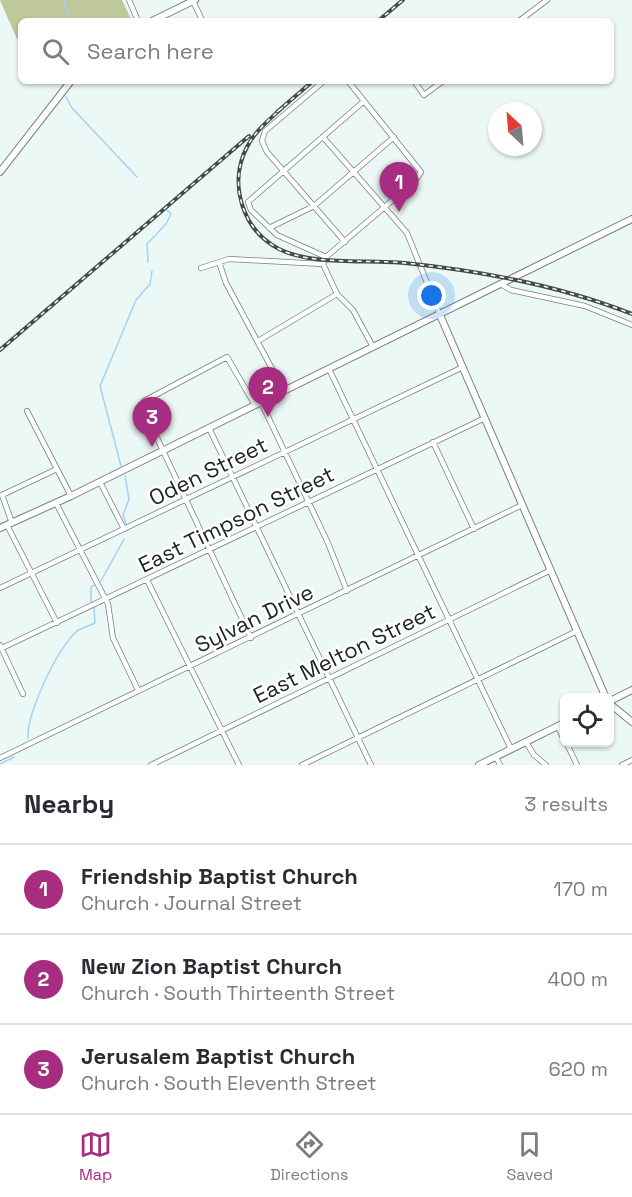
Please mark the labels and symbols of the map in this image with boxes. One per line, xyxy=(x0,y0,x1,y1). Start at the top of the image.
north arrow xyxy=(488,102,542,156)
pin: 1 xyxy=(380,162,418,212)
your location xyxy=(417,281,446,310)
pin: 2 xyxy=(248,368,288,417)
pin: 3 xyxy=(132,398,172,447)
street label: Oden Street xyxy=(144,430,272,512)
street label: East Timpson Street xyxy=(134,459,338,579)
street label: Sylvan Drive xyxy=(190,577,318,659)
street label: East Melton Street xyxy=(248,597,440,709)

